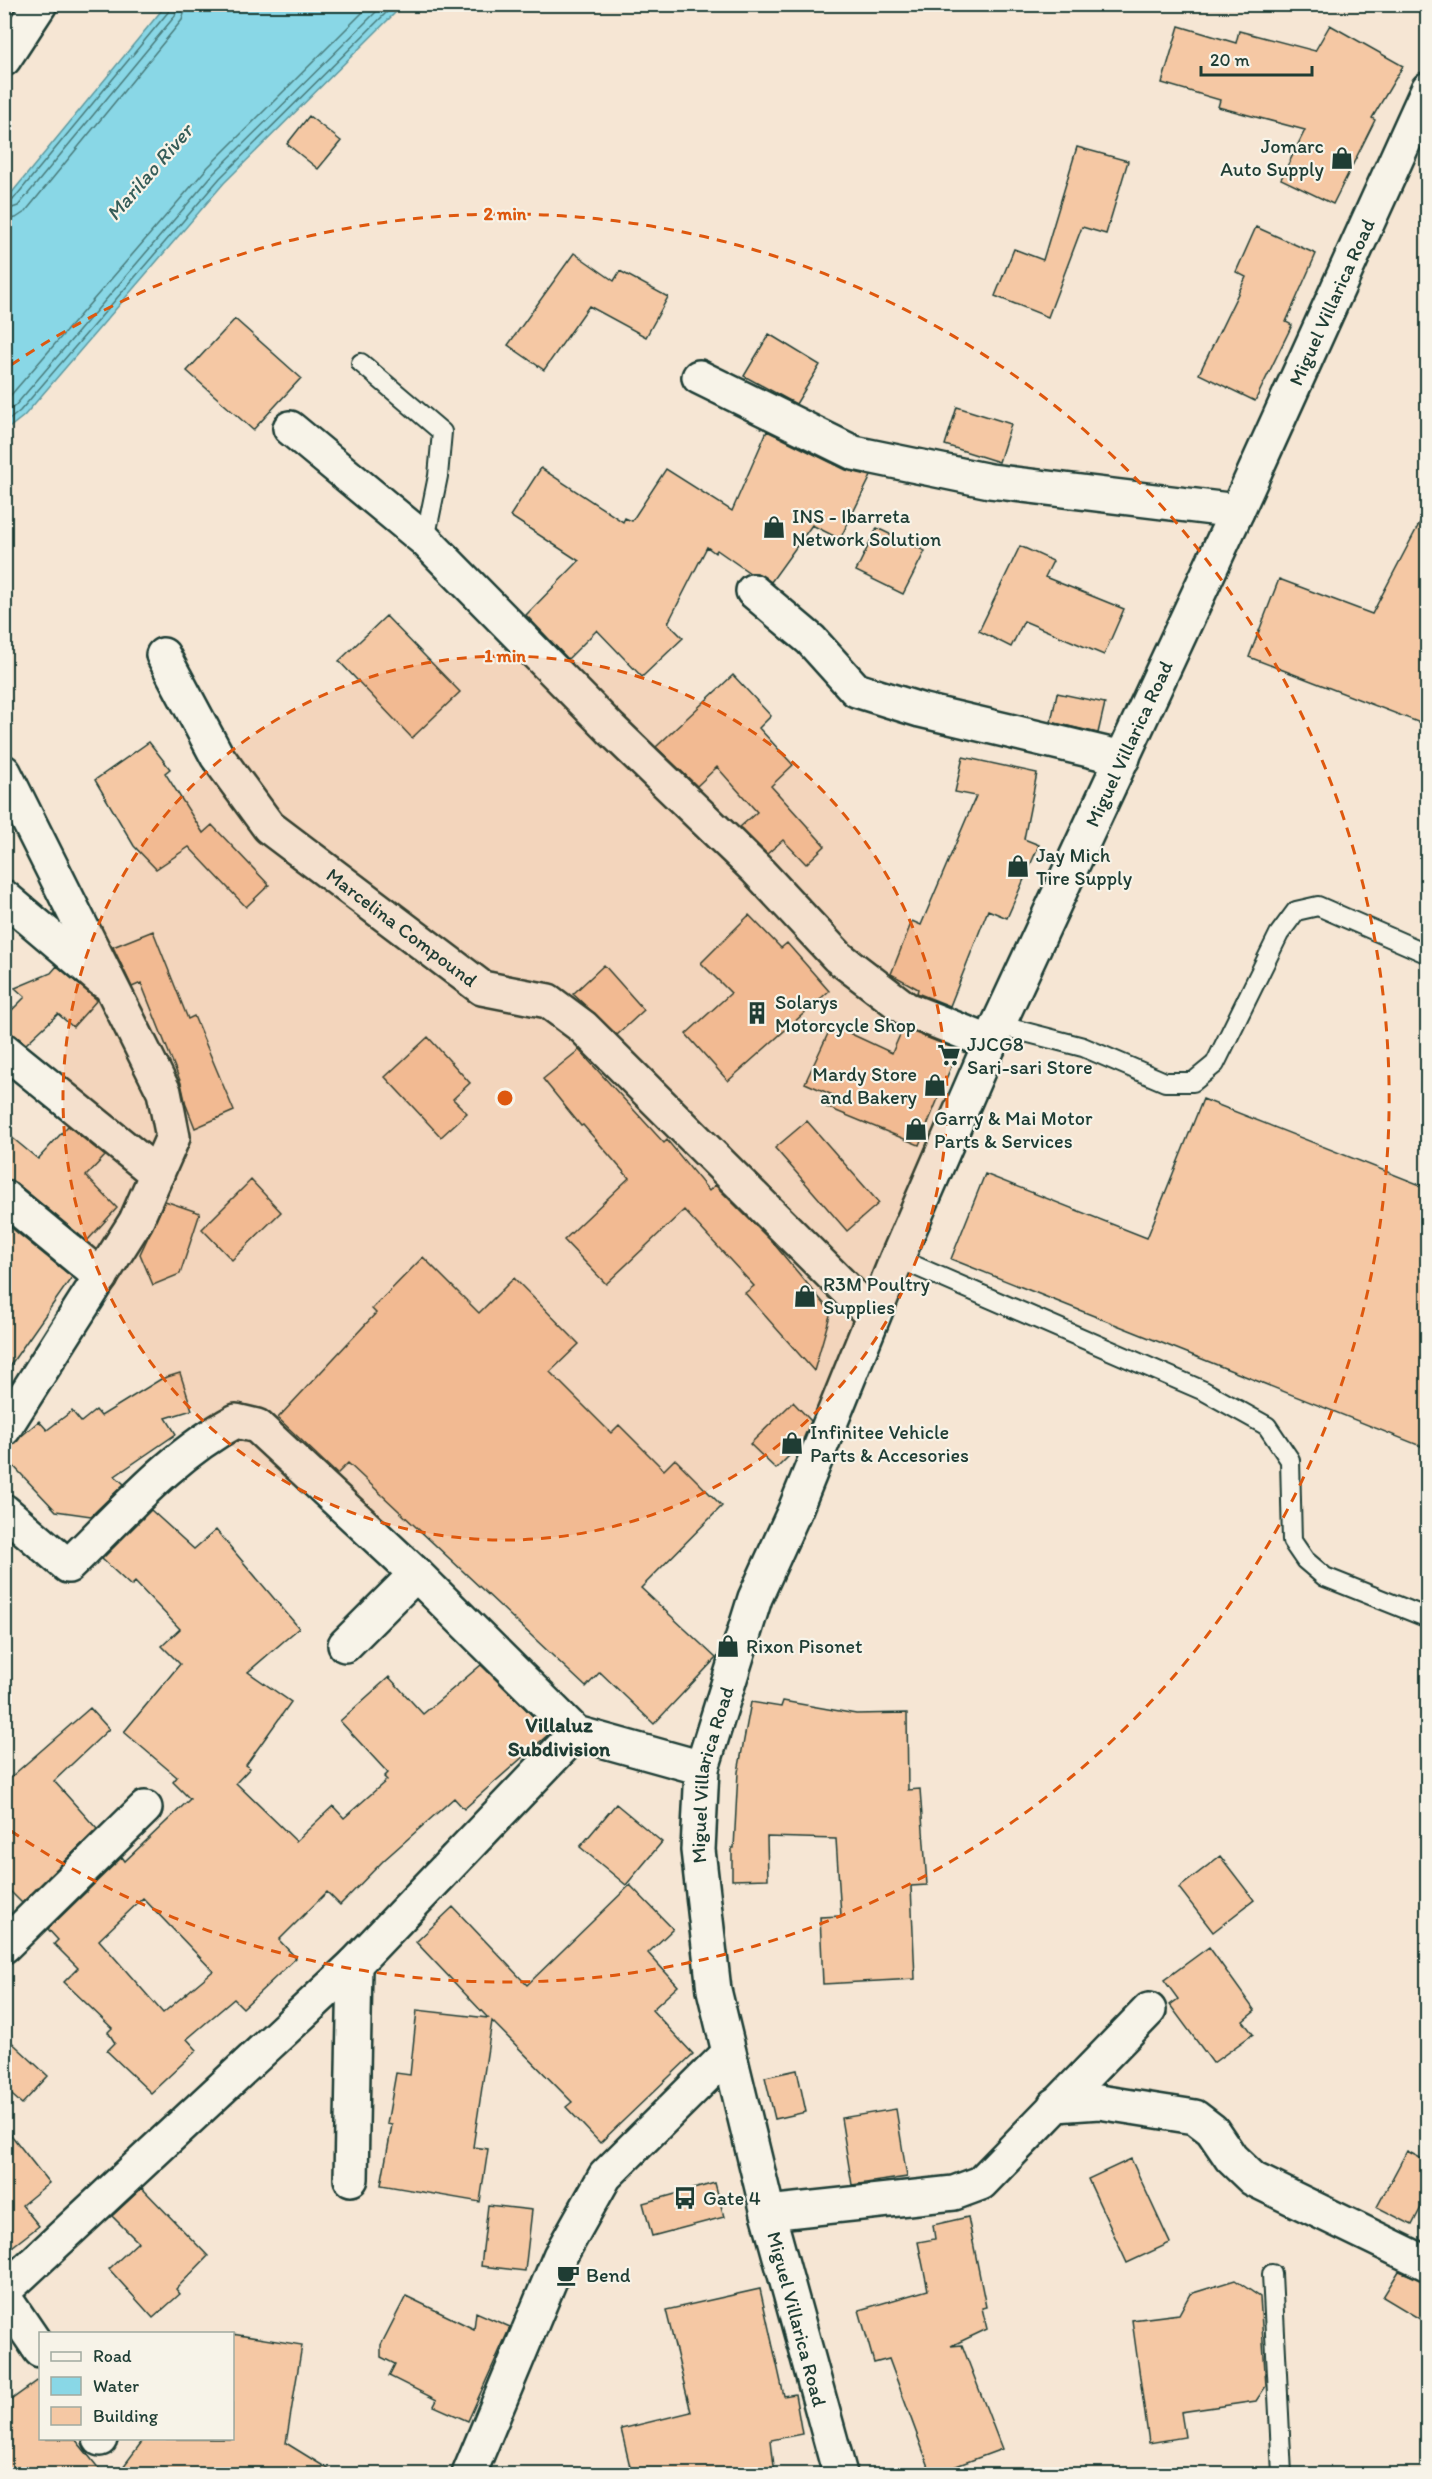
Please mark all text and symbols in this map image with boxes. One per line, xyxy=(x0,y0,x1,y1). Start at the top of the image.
scale bar xyxy=(1201,39,1312,77)
text: 20 m xyxy=(1210,49,1250,71)
water label: Marilao River xyxy=(100,117,199,225)
place label: Jomarc Auto Supply xyxy=(1220,134,1325,181)
shop icon: Jomarc Auto Supply xyxy=(1329,145,1355,171)
text: 2 min xyxy=(484,203,527,225)
street label: Miguel Villarica Road xyxy=(1283,215,1380,389)
place label: INS - Ibarreta Network Solution xyxy=(792,504,941,551)
shop icon: INS - Ibarreta Network Solution xyxy=(761,514,787,540)
text: 1 min xyxy=(484,645,526,667)
street label: Miguel Villarica Road xyxy=(1080,657,1178,831)
place label: Jay Mich Tire Supply xyxy=(1036,843,1133,890)
shop icon: Jay Mich Tire Supply xyxy=(1005,853,1031,879)
street label: Marcelina Compound xyxy=(322,863,482,992)
place label: Solarys Motorcycle Shop xyxy=(775,990,916,1037)
building icon: Solarys Motorcycle Shop xyxy=(744,1000,770,1026)
place label: JJCG8 Sari-sari Store xyxy=(967,1032,1093,1079)
supermarket icon: JJCG8 Sari-sari Store xyxy=(936,1042,962,1068)
place label: Mardy Store and Bakery xyxy=(812,1062,918,1109)
shop icon: Mardy Store and Bakery xyxy=(922,1072,948,1098)
centre of rings xyxy=(495,1088,515,1108)
place label: Garry & Mai Motor Parts & Services xyxy=(934,1106,1093,1153)
shop icon: Garry & Mai Motor Parts & Services xyxy=(903,1116,929,1142)
place label: R3M Poultry Supplies xyxy=(823,1272,931,1319)
shop icon: R3M Poultry Supplies xyxy=(792,1283,818,1309)
place label: Infinitee Vehicle Parts & Accesories xyxy=(810,1420,969,1467)
shop icon: Infinitee Vehicle Parts & Accesories xyxy=(779,1430,805,1456)
shop icon: Rixon Pisonet xyxy=(715,1633,741,1659)
place label: Rixon Pisonet xyxy=(746,1634,863,1658)
street label: Miguel Villarica Road xyxy=(686,1683,739,1865)
district label: Villaluz Subdivision xyxy=(508,1712,611,1761)
bus stop icon: Gate 4 xyxy=(672,2185,698,2211)
place label: Gate 4 xyxy=(703,2186,761,2210)
street label: Miguel Villarica Road xyxy=(762,2229,832,2409)
cafe icon: Bend xyxy=(555,2262,581,2288)
place label: Bend xyxy=(586,2263,631,2287)
legend xyxy=(39,2332,234,2440)
text: Road xyxy=(93,2345,132,2367)
text: Water xyxy=(93,2375,139,2397)
text: Building xyxy=(93,2405,159,2427)

